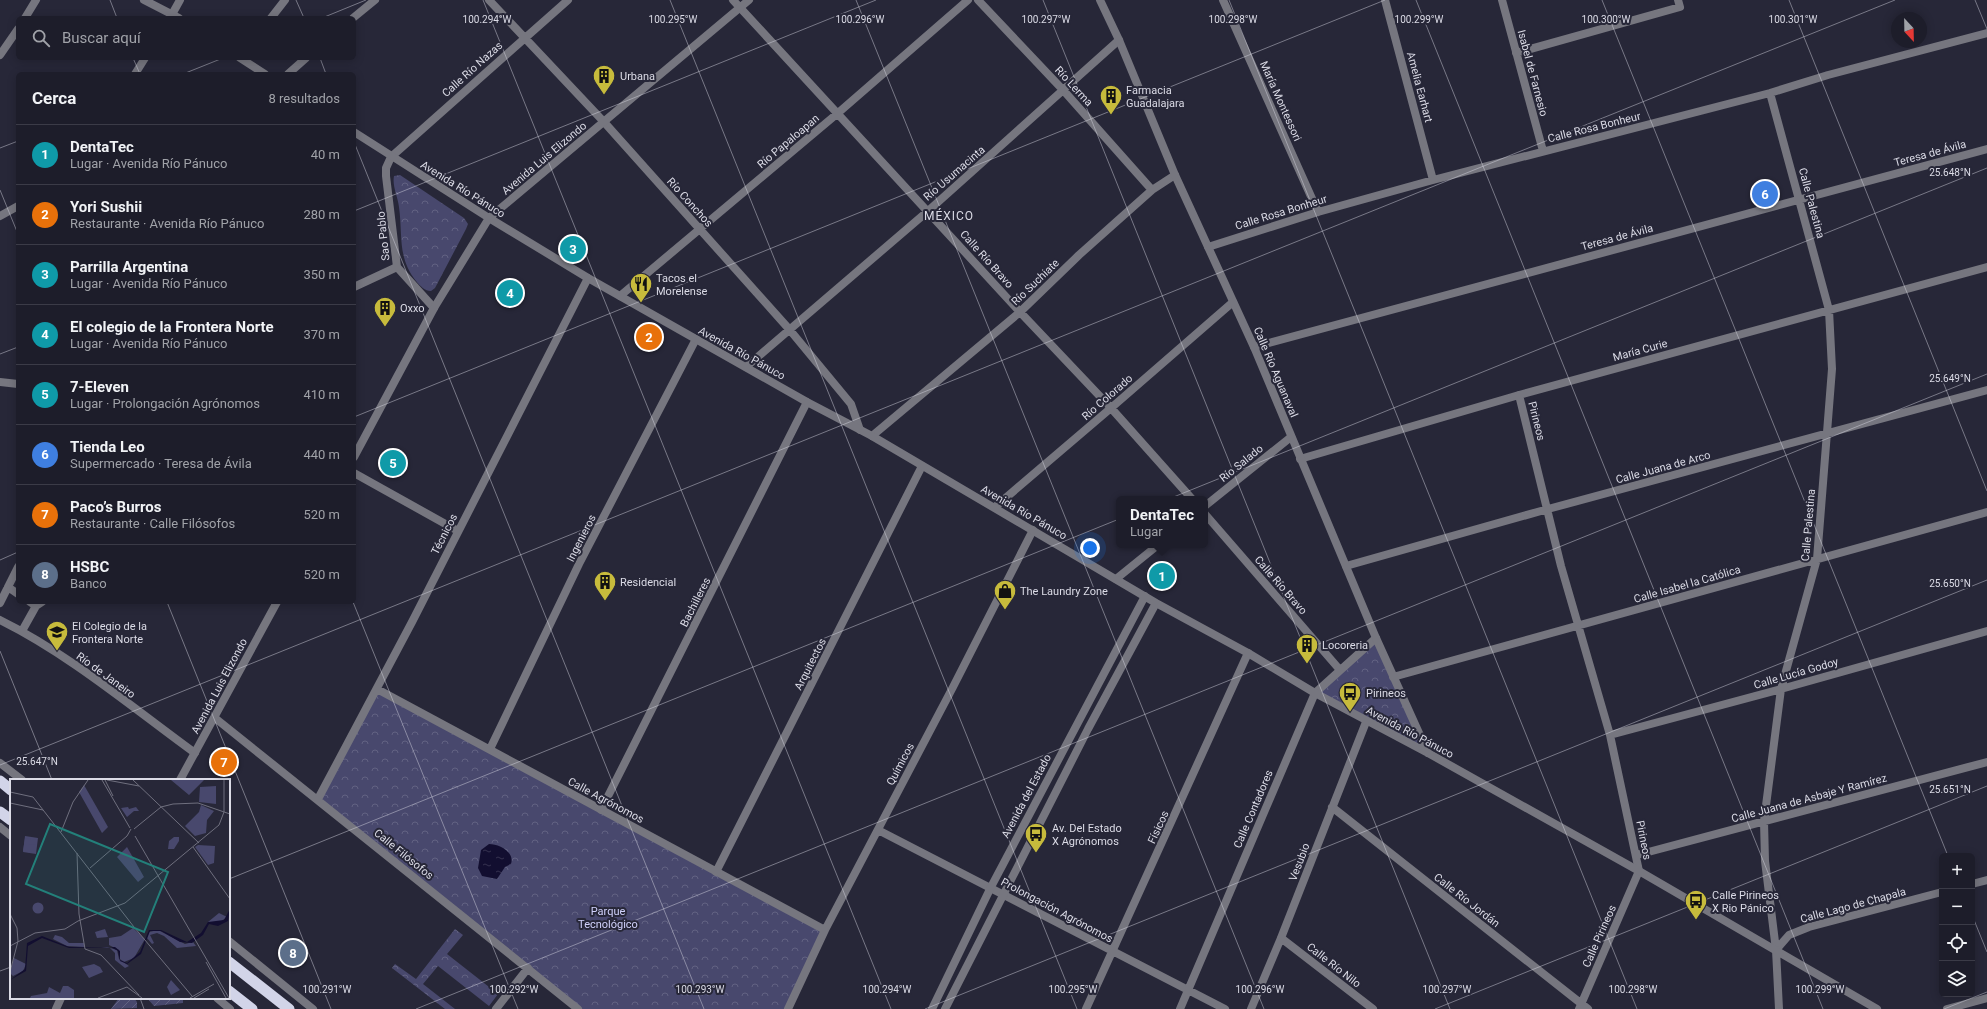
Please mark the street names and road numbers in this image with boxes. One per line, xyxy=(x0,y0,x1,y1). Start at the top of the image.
street label: Isabel de Farnesio xyxy=(1515,28,1550,118)
street label: Calle Río Nazas xyxy=(440,39,505,100)
street label: Amelia Earhart xyxy=(1404,51,1435,124)
street label: María Montessori xyxy=(1257,59,1304,143)
street label: Río Lerma xyxy=(1052,64,1095,109)
street label: Calle Rosa Bonheur xyxy=(1546,110,1642,145)
street label: Río Papaloapan xyxy=(755,112,822,171)
street label: Avenida Luis Elizondo xyxy=(499,119,589,198)
street label: Teresa de Ávila xyxy=(1893,138,1968,169)
street label: Río Usumacinta xyxy=(921,143,988,204)
street label: Avenida Río Pánuco xyxy=(418,158,507,221)
street label: Calle Palestina xyxy=(1796,166,1827,240)
street label: Río Conchos xyxy=(664,175,715,230)
street label: Calle Rosa Bonheur xyxy=(1234,192,1329,233)
street label: Sao Pablo xyxy=(374,211,393,261)
street label: Teresa de Ávila xyxy=(1580,222,1655,253)
street label: Calle Río Bravo xyxy=(957,228,1016,291)
street label: Río Suchiate xyxy=(1009,256,1062,308)
street label: Avenida Río Pánuco xyxy=(696,324,787,383)
street label: Calle Río Aguanaval xyxy=(1251,325,1300,419)
street label: María Curie xyxy=(1611,337,1669,364)
street label: Río Colorado xyxy=(1079,372,1135,423)
street label: Pirineos xyxy=(1525,400,1548,442)
street label: Río Salado xyxy=(1217,442,1266,485)
street label: Calle Juana de Arco xyxy=(1614,449,1712,486)
street label: Avenida Río Pánuco xyxy=(978,483,1069,542)
street label: Calle Palestina xyxy=(1799,488,1818,562)
street label: Técnicos xyxy=(429,511,460,557)
street label: Ingenieros xyxy=(564,512,599,564)
street label: Calle Río Bravo xyxy=(1252,553,1310,617)
street label: Calle Isabel la Católica xyxy=(1632,563,1742,606)
street label: Bachilleres xyxy=(677,575,714,629)
street label: Avenida Luis Elizondo xyxy=(189,636,250,736)
street label: Arquitectos xyxy=(792,636,829,692)
street label: Río de Janeiro xyxy=(74,650,138,701)
street label: Calle Lucía Godoy xyxy=(1752,655,1841,692)
street label: Avenida Río Pánuco xyxy=(1364,704,1456,761)
street label: Químicos xyxy=(884,740,917,788)
street label: Avenida del Estado xyxy=(999,752,1054,840)
street label: Calle Contadores xyxy=(1231,768,1276,850)
street label: Calle Juana de Asbaje Y Ramírez xyxy=(1730,771,1889,826)
street label: Calle Agrónomos xyxy=(566,775,646,826)
street label: Físicos xyxy=(1145,808,1172,846)
street label: Pirineos xyxy=(1633,819,1654,861)
street label: Calle Filósofos xyxy=(371,827,436,882)
street label: Vesubio xyxy=(1286,841,1313,883)
street label: Calle Río Jordán xyxy=(1431,871,1502,930)
street label: Prolongación Agrónomos xyxy=(999,875,1115,946)
street label: Calle Lago de Chapala xyxy=(1799,885,1907,926)
street label: Calle Pirineos xyxy=(1580,903,1619,969)
street label: Calle Río Nilo xyxy=(1304,940,1363,991)

